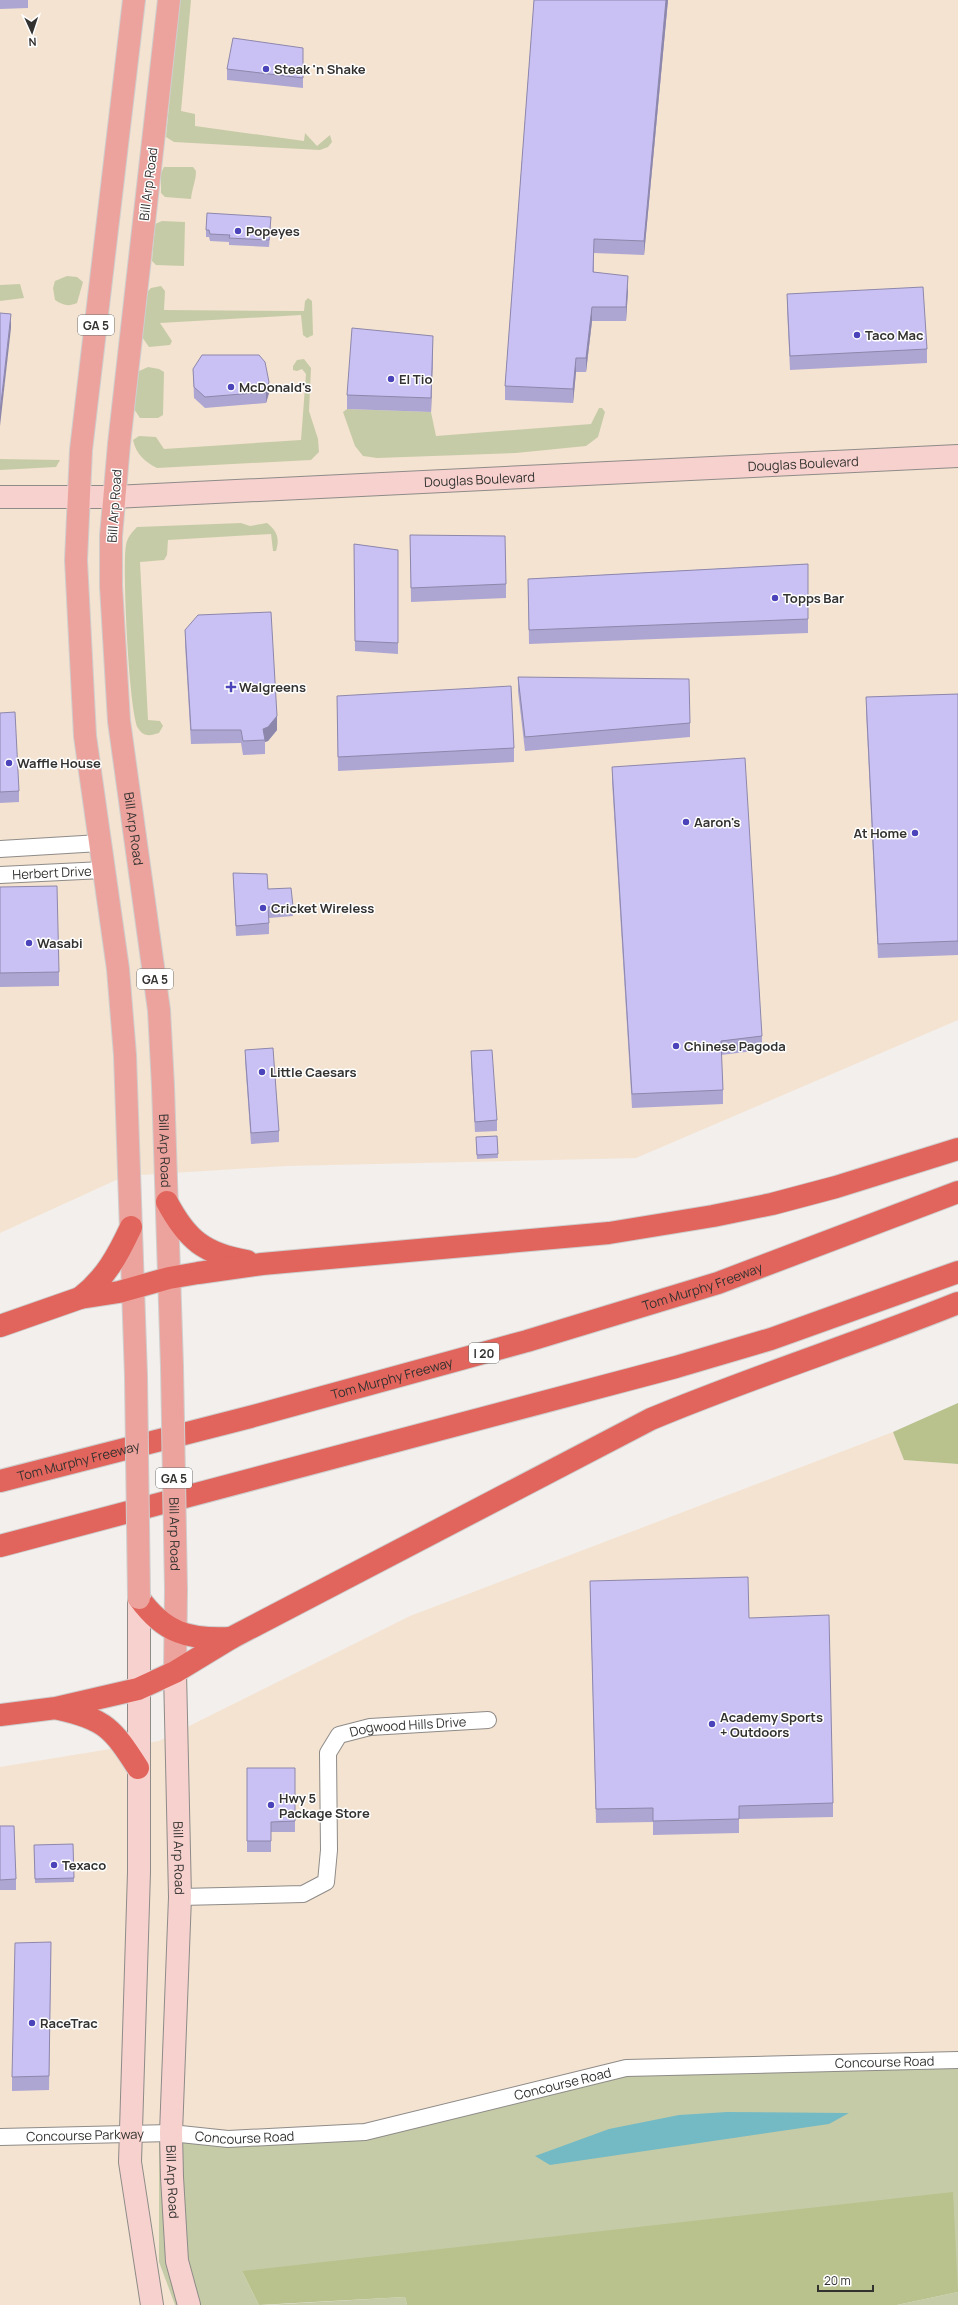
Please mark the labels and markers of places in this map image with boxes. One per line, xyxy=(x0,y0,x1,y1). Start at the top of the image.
place label: Steak 'n Shake xyxy=(274,60,366,78)
marker: Steak 'n Shake xyxy=(261,64,271,74)
place label: Popeyes xyxy=(246,222,300,240)
marker: Popeyes xyxy=(233,226,243,236)
place label: Taco Mac xyxy=(865,326,924,344)
marker: Taco Mac xyxy=(852,330,862,340)
place label: El Tio xyxy=(399,370,432,388)
marker: El Tio xyxy=(386,374,396,384)
place label: McDonald's xyxy=(239,378,311,396)
marker: McDonald's xyxy=(226,382,236,392)
place label: Topps Bar xyxy=(783,589,844,607)
marker: Topps Bar xyxy=(770,593,780,603)
place label: Walgreens xyxy=(239,678,306,696)
marker: Walgreens xyxy=(226,682,236,692)
place label: Waffle House xyxy=(17,754,101,772)
marker: Waffle House xyxy=(4,758,14,768)
place label: Aaron's xyxy=(694,813,740,831)
marker: Aaron's xyxy=(681,817,691,827)
place label: At Home xyxy=(853,824,907,842)
marker: At Home xyxy=(910,828,920,838)
place label: Cricket Wireless xyxy=(271,899,374,917)
marker: Cricket Wireless xyxy=(258,903,268,913)
place label: Wasabi xyxy=(37,934,83,952)
marker: Wasabi xyxy=(24,938,34,948)
place label: Chinese Pagoda xyxy=(684,1037,786,1055)
marker: Chinese Pagoda xyxy=(671,1041,681,1051)
place label: Little Caesars xyxy=(270,1063,357,1081)
marker: Little Caesars xyxy=(257,1067,267,1077)
place label: Academy Sports + Outdoors xyxy=(720,1708,823,1741)
marker: Academy Sports + Outdoors xyxy=(707,1719,717,1729)
place label: Hwy 5 Package Store xyxy=(279,1789,370,1822)
marker: Hwy 5 Package Store xyxy=(266,1800,276,1810)
place label: Texaco xyxy=(62,1856,106,1874)
marker: Texaco xyxy=(49,1860,59,1870)
place label: RaceTrac xyxy=(40,2014,98,2032)
marker: RaceTrac xyxy=(27,2018,37,2028)

